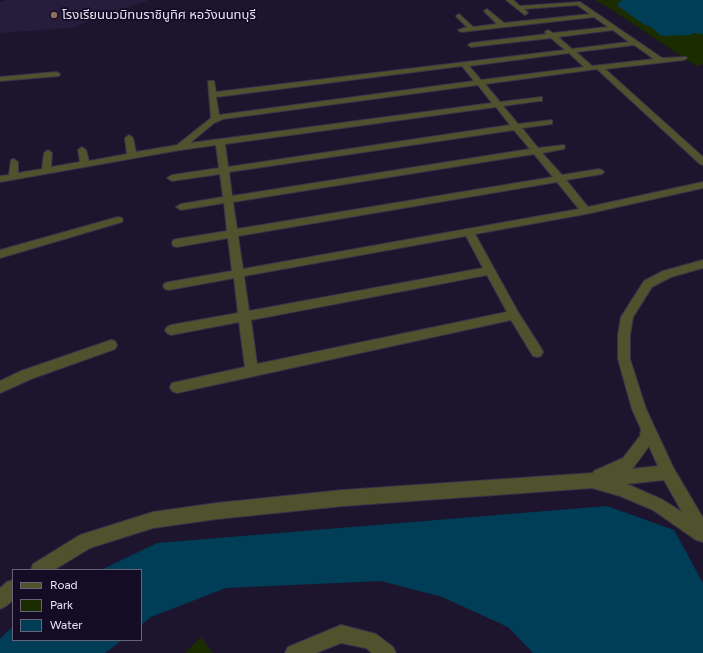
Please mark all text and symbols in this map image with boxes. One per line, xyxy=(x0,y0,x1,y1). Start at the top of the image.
place label: โรงเรียนนวมิทนราชินูทิศ หอวังนนทบุรี xyxy=(62,7,256,23)
marker: โรงเรียนนวมิทนราชินูทิศ หอวังนนทบุรี xyxy=(49,10,59,20)
legend xyxy=(12,569,142,641)
text: Road xyxy=(50,578,78,592)
text: Park xyxy=(50,598,73,612)
text: Water xyxy=(50,618,82,632)

